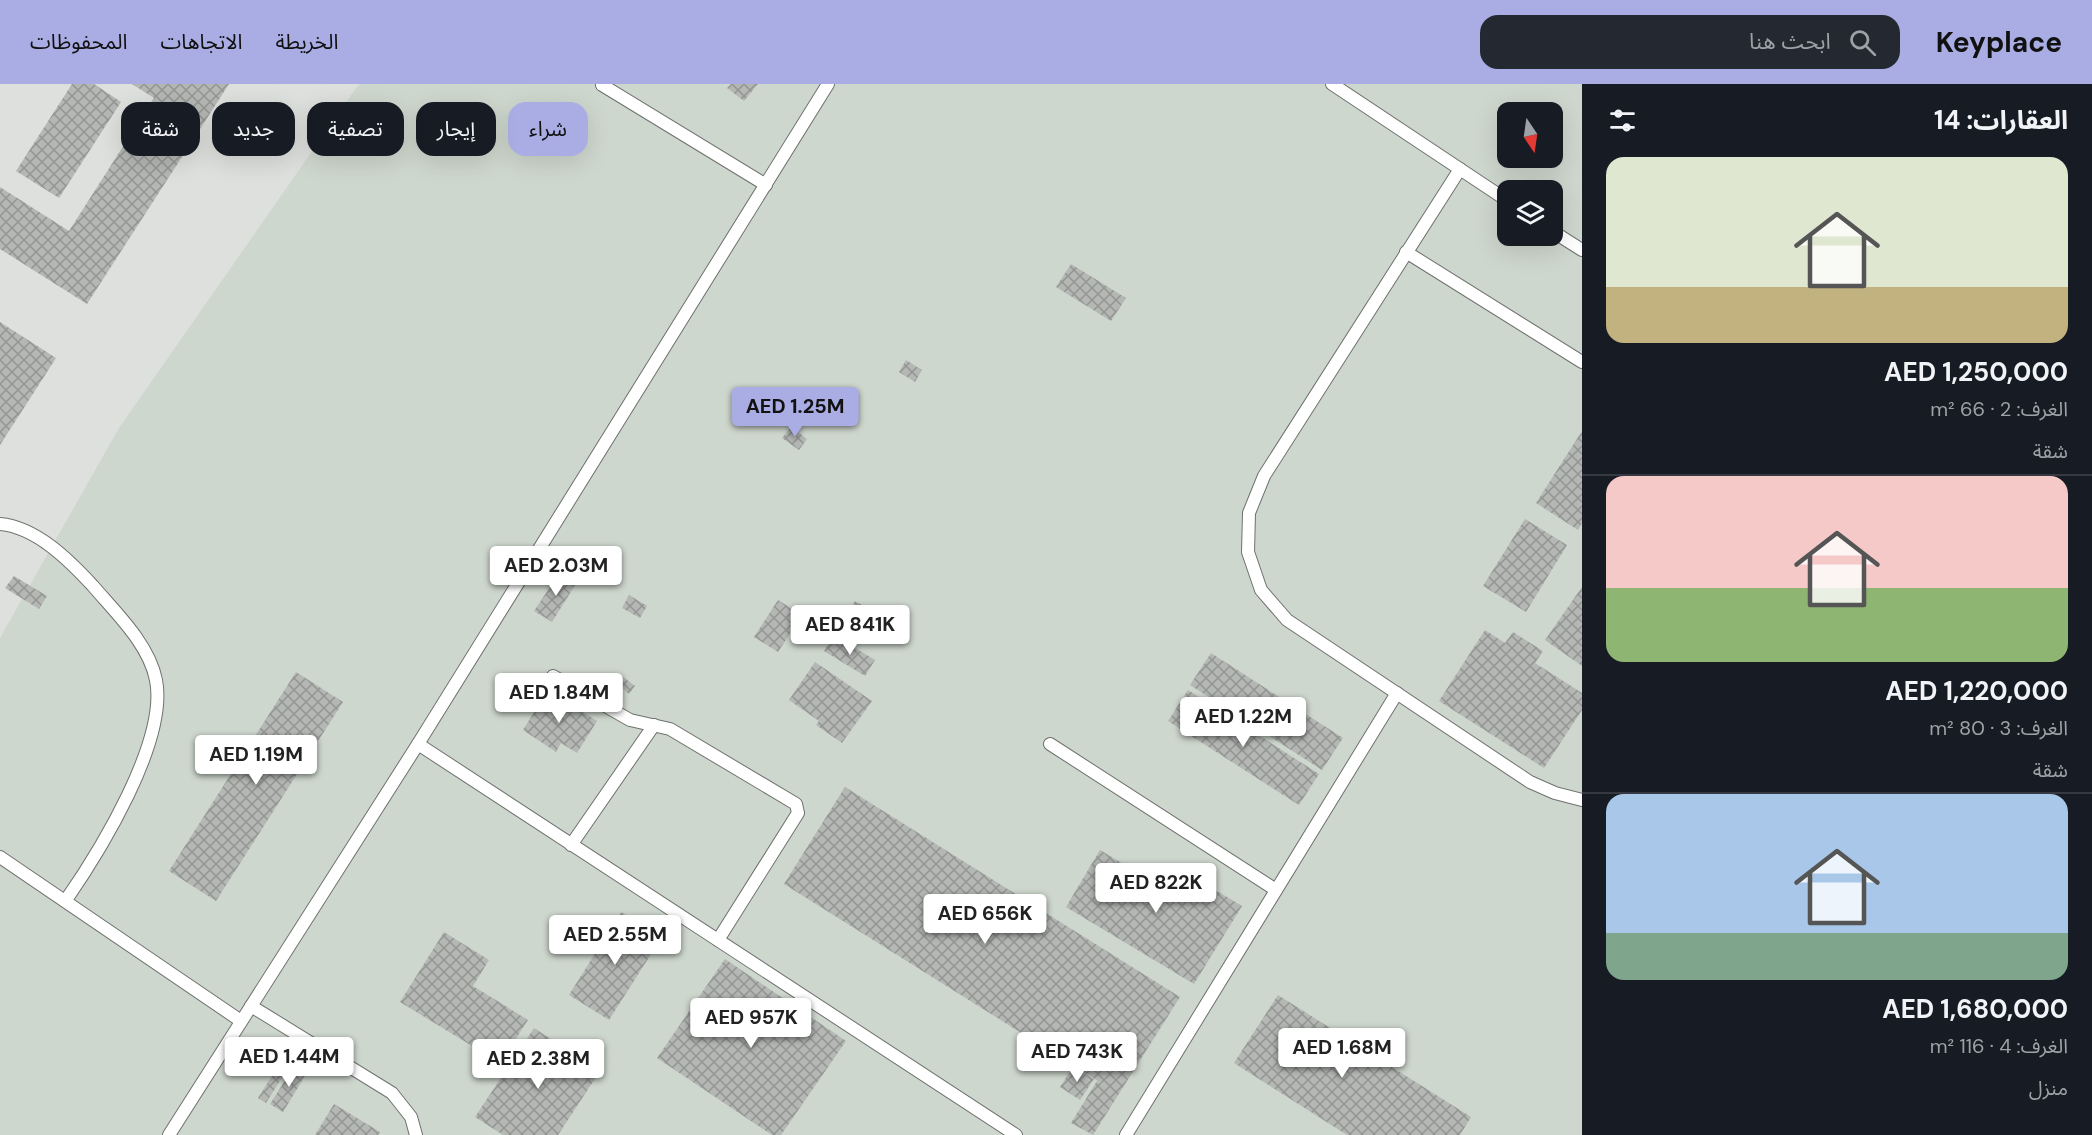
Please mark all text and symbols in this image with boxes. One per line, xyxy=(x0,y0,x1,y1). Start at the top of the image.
search box xyxy=(1480,15,1900,69)
text: Keyplace xyxy=(1936,24,2062,61)
icon: search xyxy=(1846,26,1879,59)
text: ابحث هنا xyxy=(1749,27,1831,56)
text: المحفوظات xyxy=(30,28,127,56)
text: الاتجاهات xyxy=(160,28,242,56)
text: الخريطة xyxy=(275,28,338,56)
chip: شقة xyxy=(121,102,200,156)
chip: جديد xyxy=(212,102,295,156)
chip: تصفية xyxy=(307,102,404,156)
chip: إيجار xyxy=(416,102,496,156)
chip: شراء xyxy=(508,102,588,156)
north arrow xyxy=(1497,102,1563,168)
map controls xyxy=(1497,102,1563,246)
text: العقارات: 14 xyxy=(1934,103,2068,137)
icon: filters xyxy=(1606,104,1639,137)
button: layers xyxy=(1497,180,1563,246)
icon: home xyxy=(1783,196,1891,304)
text: AED 1,250,000 xyxy=(1884,355,2068,389)
pin: AED 1.25M xyxy=(726,387,864,438)
text: AED 1.25M xyxy=(746,393,844,419)
text: الغرف: 2 · 66 m² xyxy=(1930,396,2068,422)
text: شقة xyxy=(2033,438,2068,464)
icon: home xyxy=(1783,515,1891,623)
pin: AED 2.03M xyxy=(487,546,625,597)
text: AED 2.03M xyxy=(504,552,608,578)
pin: AED 841K xyxy=(788,605,912,656)
text: AED 841K xyxy=(805,611,895,637)
pin: AED 1.84M xyxy=(490,673,628,724)
text: AED 1,220,000 xyxy=(1885,674,2068,708)
text: AED 1.84M xyxy=(509,679,609,705)
pin: AED 1.22M xyxy=(1174,697,1312,748)
text: AED 1.22M xyxy=(1194,703,1292,729)
text: الغرف: 3 · 80 m² xyxy=(1929,715,2068,741)
pin: AED 1.19M xyxy=(187,735,325,786)
text: AED 1.19M xyxy=(209,741,303,767)
text: شقة xyxy=(2033,757,2068,783)
icon: home xyxy=(1783,833,1891,941)
pin: AED 822K xyxy=(1094,863,1218,914)
text: AED 822K xyxy=(1109,869,1203,895)
pin: AED 656K xyxy=(923,894,1047,945)
text: AED 656K xyxy=(937,900,1033,926)
pin: AED 2.55M xyxy=(546,915,684,966)
text: AED 2.55M xyxy=(563,921,667,947)
text: AED 1,680,000 xyxy=(1882,992,2068,1026)
pin: AED 957K xyxy=(689,998,813,1049)
text: AED 957K xyxy=(704,1004,798,1030)
pin: AED 1.68M xyxy=(1273,1028,1411,1079)
pin: AED 743K xyxy=(1015,1032,1139,1083)
text: الغرف: 4 · 116 m² xyxy=(1930,1033,2068,1059)
text: AED 1.68M xyxy=(1292,1034,1392,1060)
pin: AED 1.44M xyxy=(220,1037,358,1088)
text: AED 743K xyxy=(1031,1038,1123,1064)
pin: AED 2.38M xyxy=(469,1039,607,1090)
text: AED 1.44M xyxy=(239,1043,339,1069)
text: AED 2.38M xyxy=(486,1045,590,1071)
text: منزل xyxy=(2029,1075,2068,1101)

